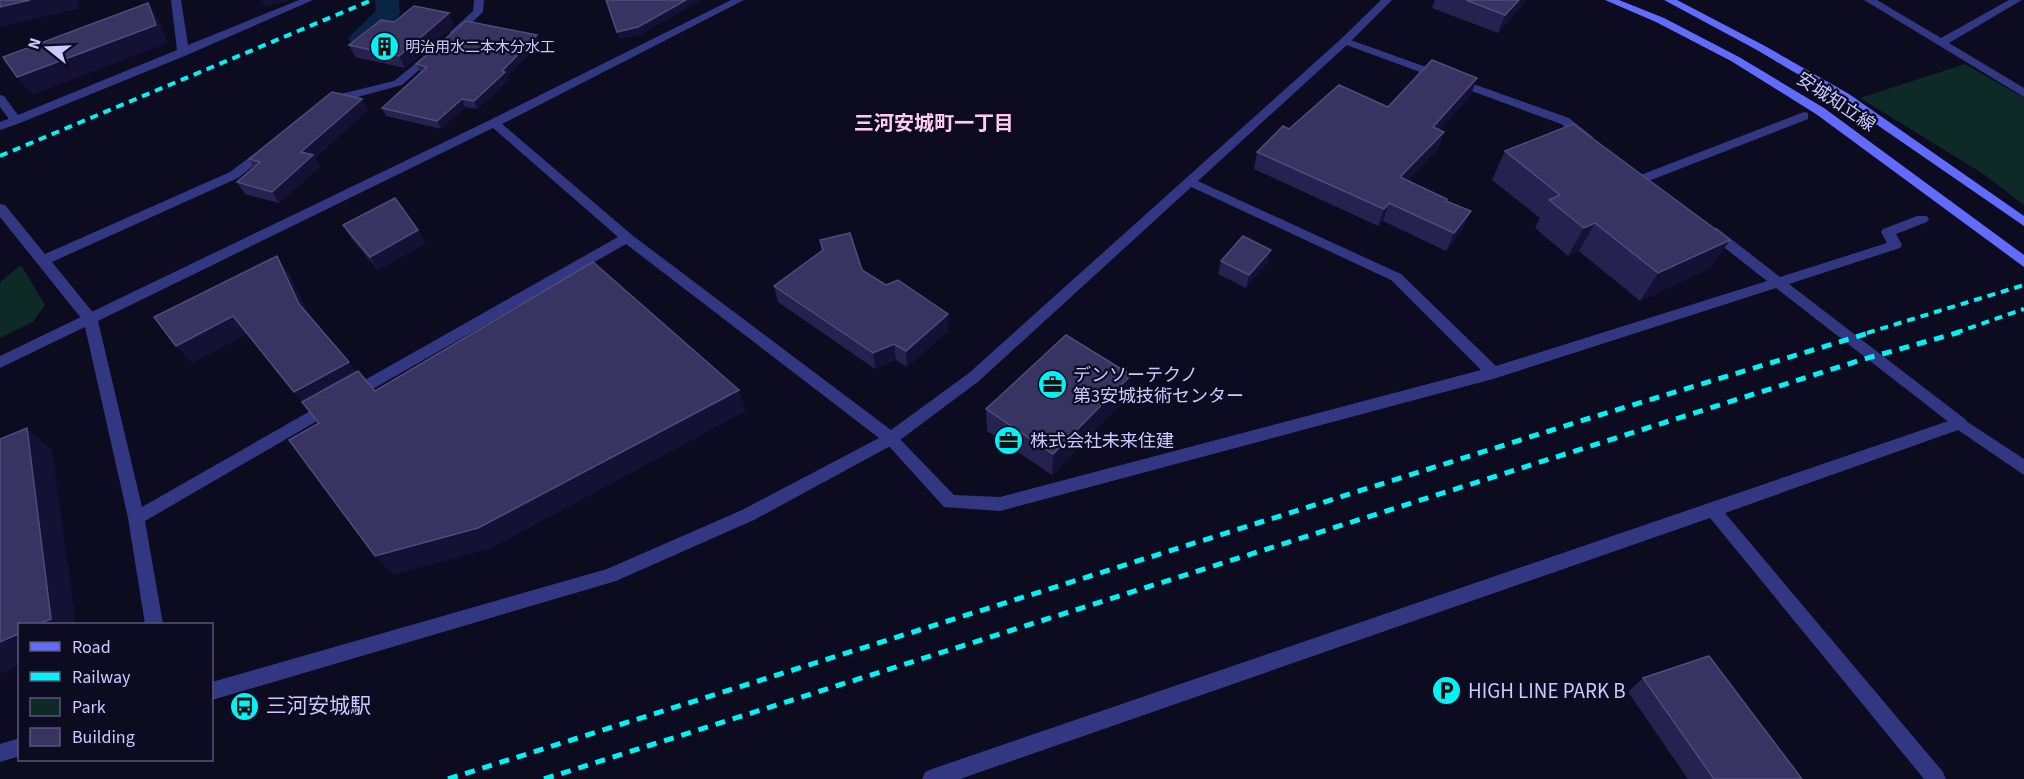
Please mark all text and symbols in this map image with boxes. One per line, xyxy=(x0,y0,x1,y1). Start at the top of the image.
north arrow xyxy=(18,18,78,78)
building icon: 明治用水二本木分水工 xyxy=(368,31,400,63)
text: N xyxy=(23,35,47,52)
place label: 明治用水二本木分水工 xyxy=(405,37,555,58)
street label: 安城知立線 xyxy=(1792,66,1880,138)
district label: 三河安城町一丁目 xyxy=(854,110,1014,138)
place label: デンソーテクノ 第3安城技術センター xyxy=(1073,363,1244,409)
office icon: デンソーテクノ 第3安城技術センター xyxy=(1036,369,1068,401)
office icon: 株式会社未来住建 xyxy=(993,425,1025,457)
place label: 株式会社未来住建 xyxy=(1030,429,1174,454)
legend xyxy=(18,623,213,761)
text: Road xyxy=(72,635,111,660)
text: Railway xyxy=(72,665,131,690)
parking icon: HIGH LINE PARK B xyxy=(1431,675,1463,707)
place label: HIGH LINE PARK B xyxy=(1468,676,1626,706)
bus stop icon: 三河安城駅 xyxy=(229,690,261,722)
place label: 三河安城駅 xyxy=(266,691,371,721)
text: Park xyxy=(72,695,106,720)
text: Building xyxy=(72,725,135,750)

